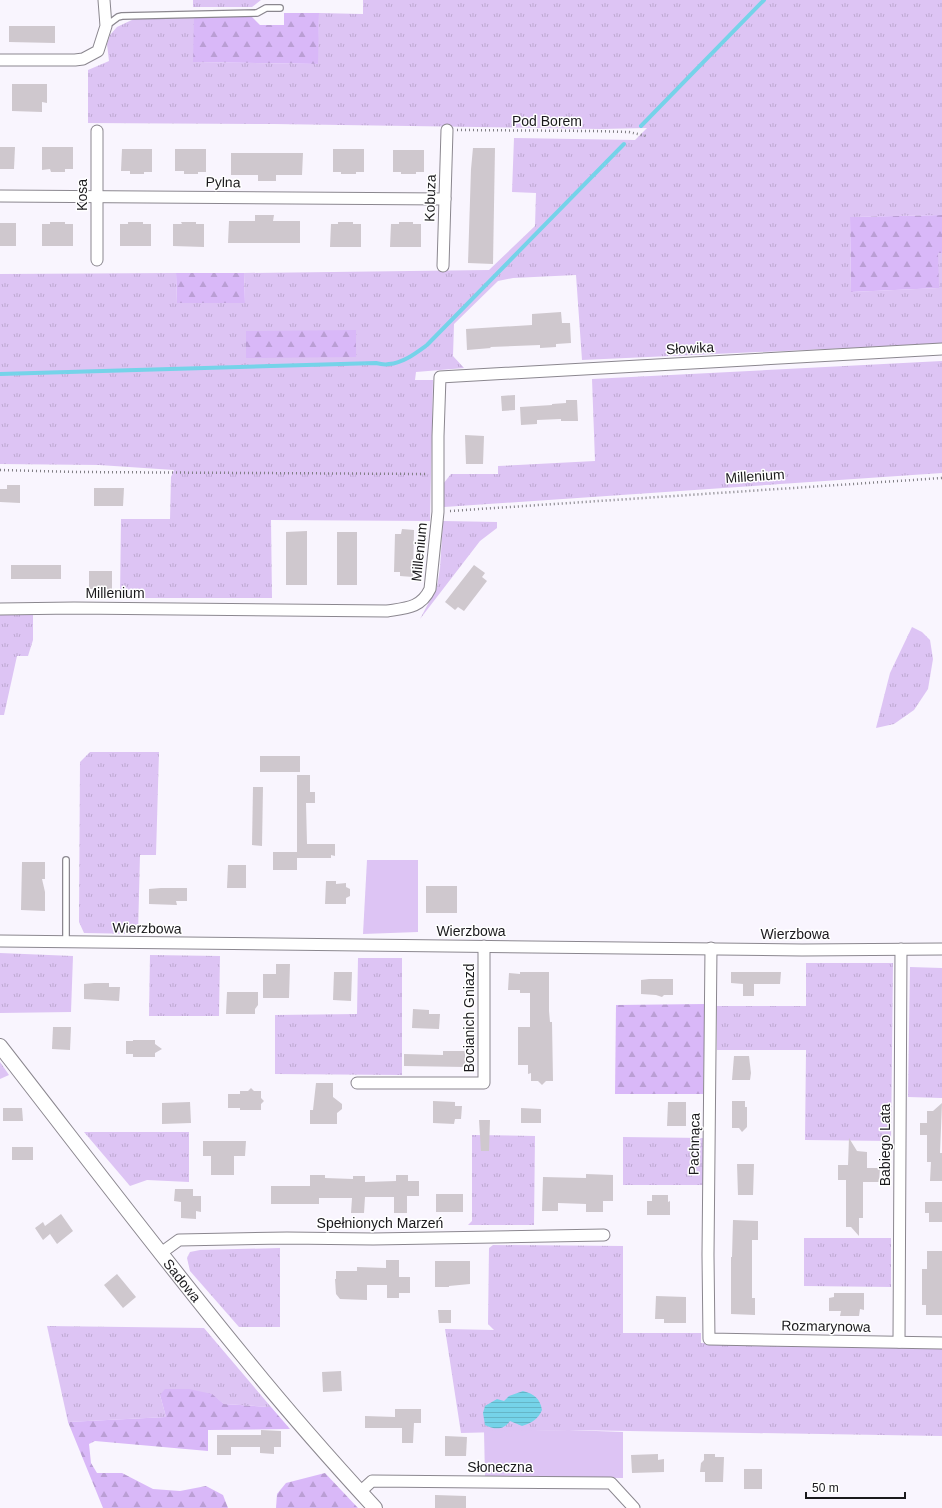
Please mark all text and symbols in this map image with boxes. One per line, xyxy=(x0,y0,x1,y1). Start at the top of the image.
street label: Pod Borem xyxy=(512,113,582,129)
street label: Pylna xyxy=(205,174,241,190)
street label: Kobuza xyxy=(421,174,439,222)
street label: Kosa xyxy=(74,179,90,211)
street label: Słowika xyxy=(665,339,715,357)
street label: Millenium xyxy=(725,466,785,486)
street label: Millenium xyxy=(408,522,430,582)
street label: Millenium xyxy=(85,585,145,601)
street label: Wierzbowa xyxy=(112,919,182,937)
street label: Wierzbowa xyxy=(436,923,506,939)
street label: Wierzbowa xyxy=(760,926,830,942)
street label: Bocianich Gniazd xyxy=(461,964,477,1072)
street label: Babiego Lata xyxy=(877,1104,893,1186)
street label: Pachnąca xyxy=(685,1113,703,1175)
street label: Spełnionych Marzeń xyxy=(317,1215,443,1231)
street label: Sadowa xyxy=(160,1256,204,1305)
street label: Rozmarynowa xyxy=(781,1317,871,1335)
street label: Słoneczna xyxy=(467,1459,533,1475)
scale bar xyxy=(806,1474,905,1500)
text: 50 m xyxy=(812,1481,839,1495)

